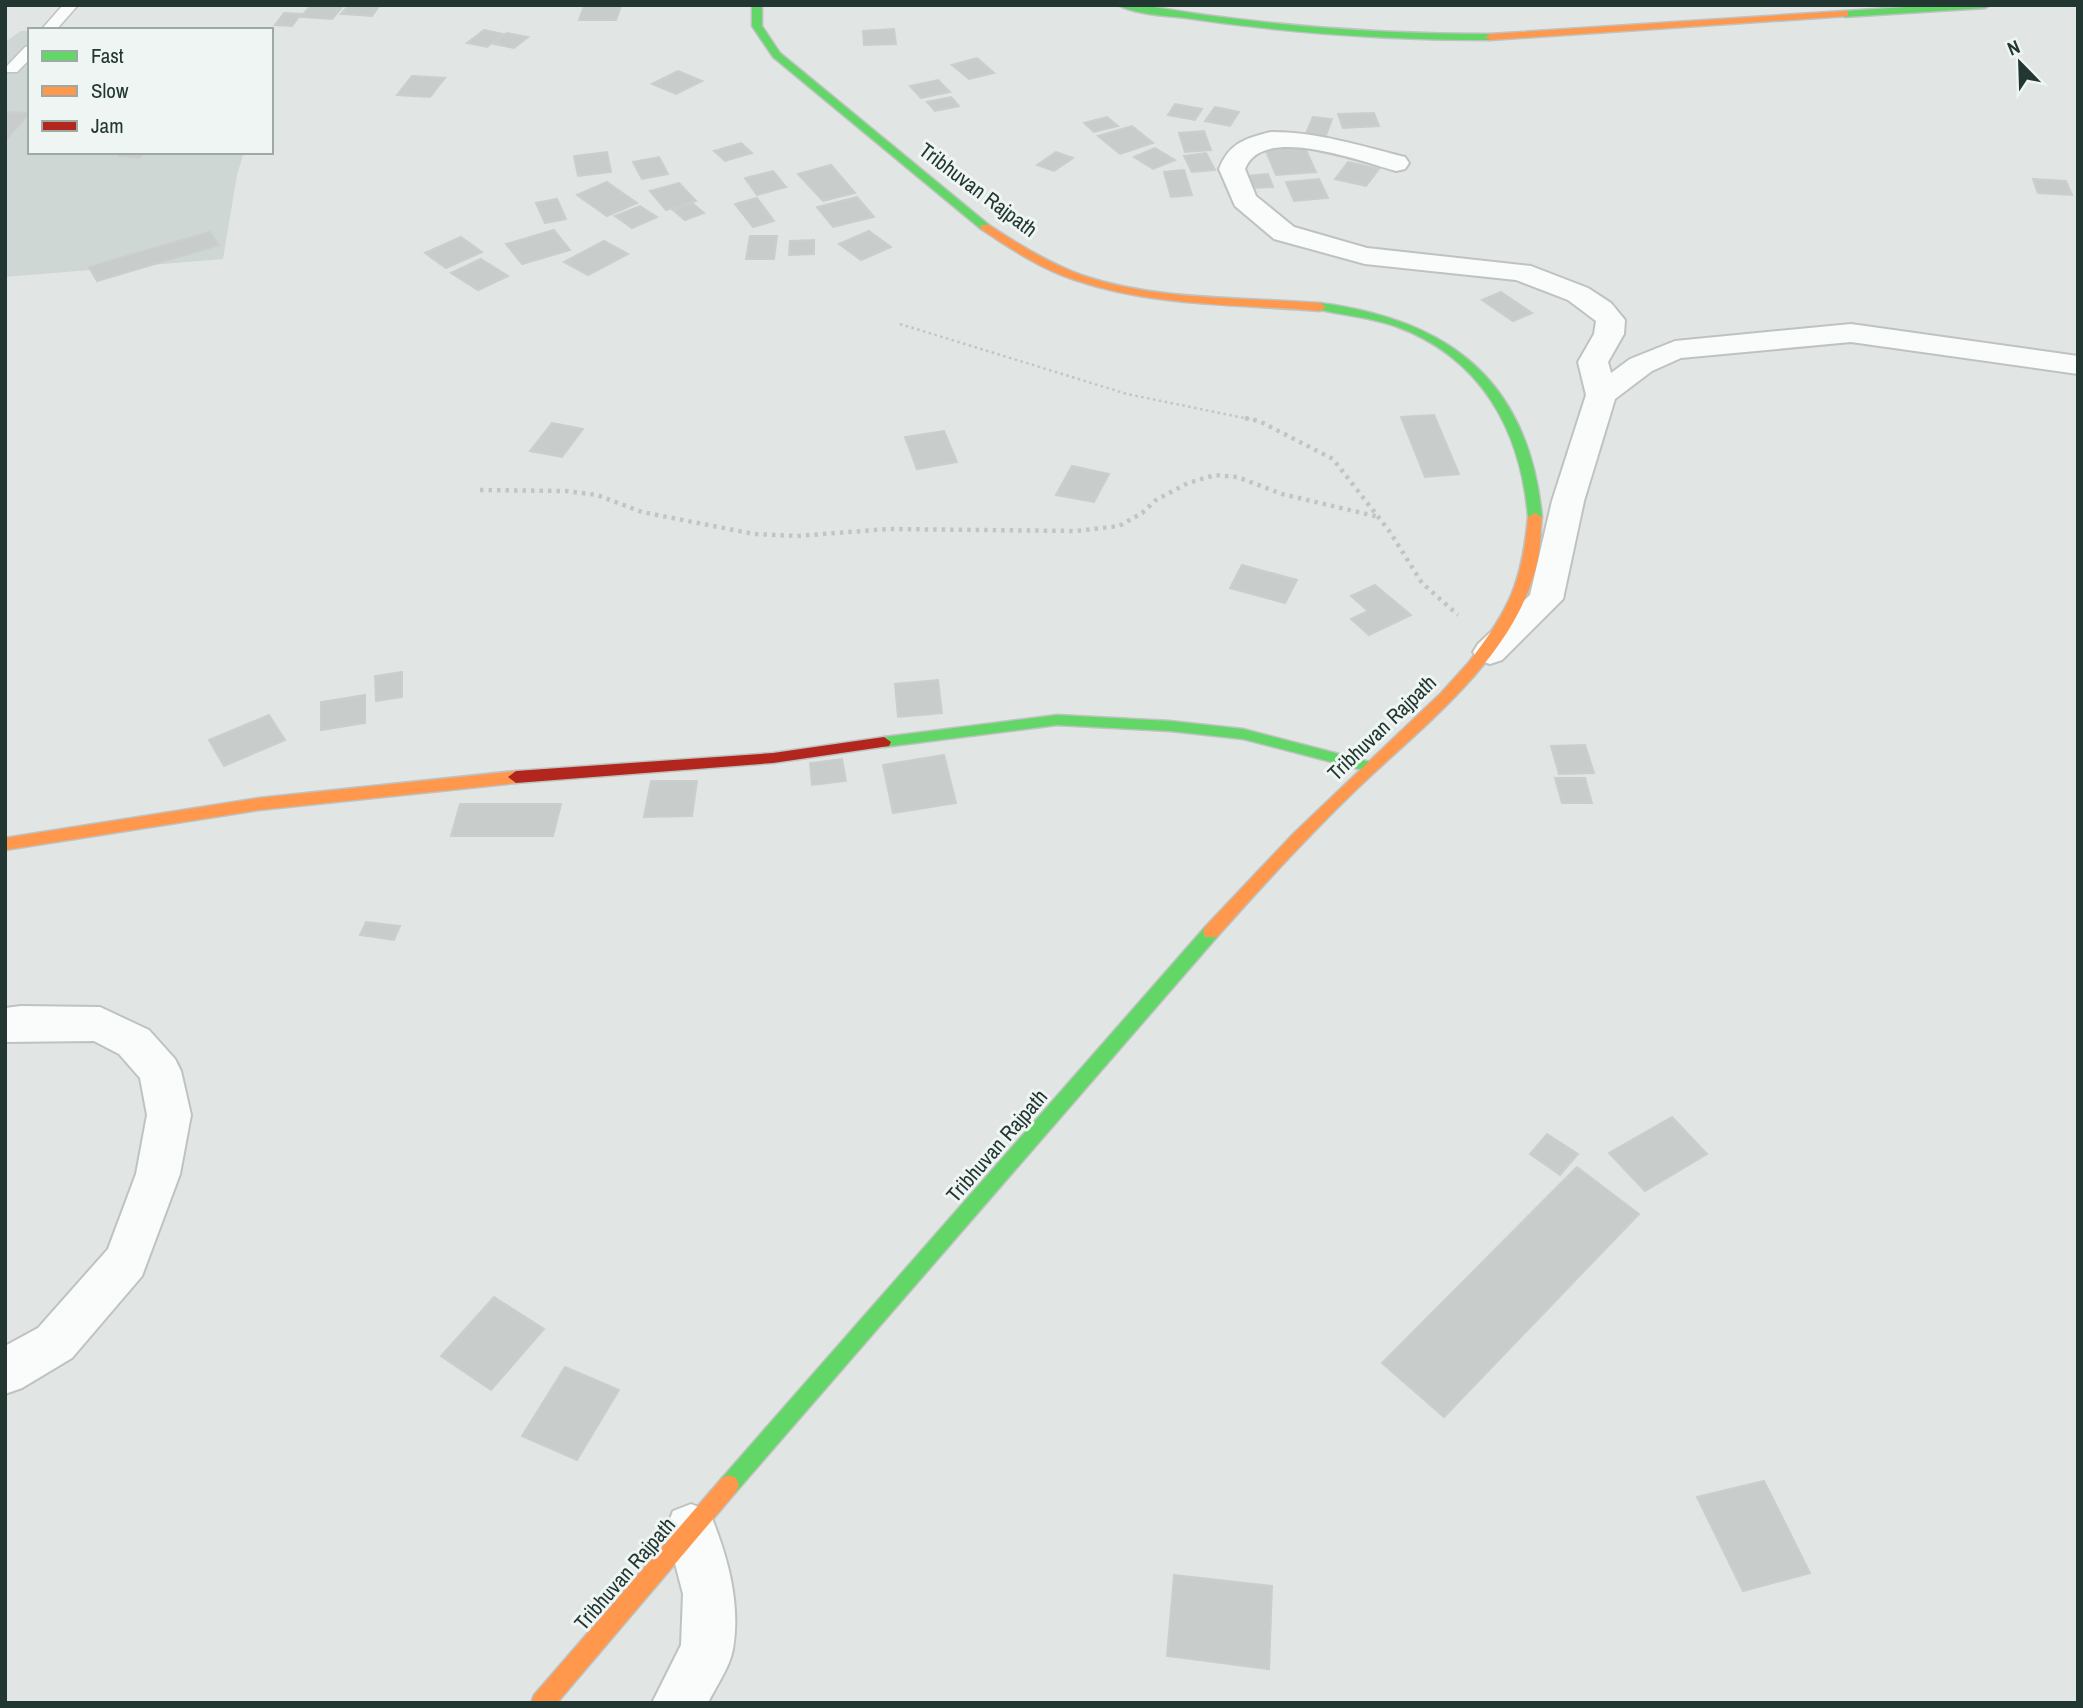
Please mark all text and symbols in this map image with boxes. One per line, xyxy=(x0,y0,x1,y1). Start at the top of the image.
legend xyxy=(28,28,273,154)
north arrow xyxy=(1985,28,2055,98)
text: N xyxy=(2003,33,2024,62)
text: Fast xyxy=(91,41,124,70)
text: Slow xyxy=(91,76,129,105)
text: Jam xyxy=(91,111,124,140)
street label: Tribhuvan Rajpath xyxy=(913,136,1043,244)
street label: Tribhuvan Rajpath xyxy=(1321,668,1442,787)
street label: Tribhuvan Rajpath xyxy=(939,1083,1054,1208)
street label: Tribhuvan Rajpath xyxy=(567,1511,682,1636)

